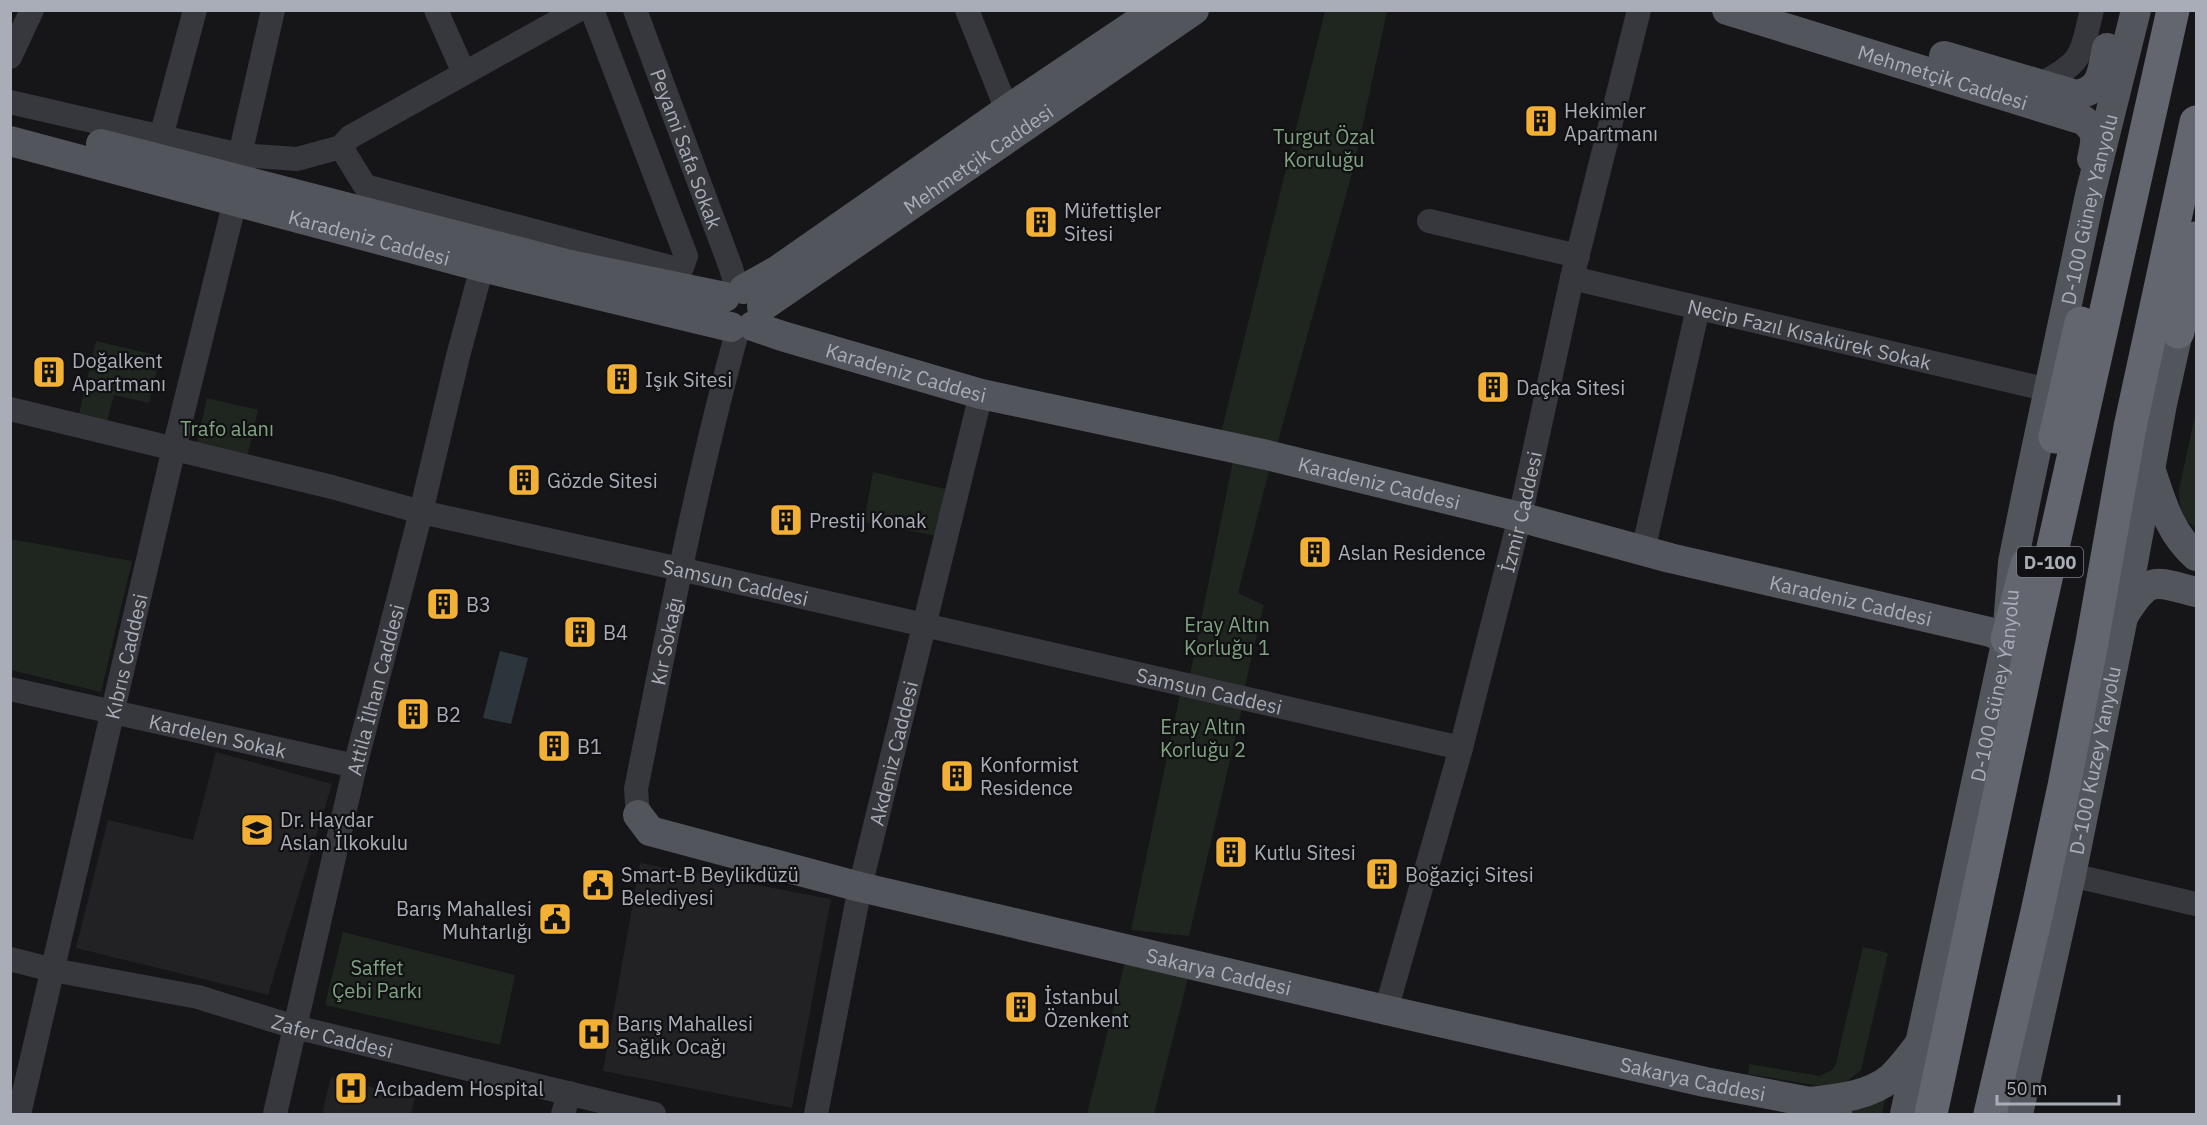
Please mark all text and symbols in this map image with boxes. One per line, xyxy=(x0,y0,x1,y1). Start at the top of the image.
street label: Mehmetçik Caddesi xyxy=(1855,38,2031,116)
street label: Peyami Safa Sokak xyxy=(645,65,729,233)
street label: Mehmetçik Caddesi xyxy=(898,97,1058,220)
place label: Hekimler Apartmanı xyxy=(1564,97,1658,147)
building icon: Hekimler Apartmanı xyxy=(1523,103,1559,139)
street label: D-100 Güney Yanyolu xyxy=(2054,111,2123,307)
park label: Turgut Özal Koruluğu xyxy=(1273,123,1375,173)
place label: Müfettişler Sitesi xyxy=(1064,197,1161,247)
street label: Karadeniz Caddesi xyxy=(286,202,453,271)
building icon: Müfettişler Sitesi xyxy=(1023,204,1059,240)
street label: Necip Fazıl Kısakürek Sokak xyxy=(1685,292,1935,376)
street label: Karadeniz Caddesi xyxy=(823,336,989,408)
place label: Doğalkent Apartmanı xyxy=(72,347,166,397)
building icon: Doğalkent Apartmanı xyxy=(31,354,67,390)
building icon: Işık Sitesi xyxy=(604,361,640,397)
place label: Işık Sitesi xyxy=(645,366,732,393)
building icon: Daçka Sitesi xyxy=(1475,369,1511,405)
place label: Daçka Sitesi xyxy=(1516,374,1625,401)
park label: Trafo alanı xyxy=(180,415,274,442)
street label: İzmir Caddesi xyxy=(1493,449,1547,575)
street label: Karadeniz Caddesi xyxy=(1295,450,1463,515)
building icon: Gözde Sitesi xyxy=(506,462,542,498)
place label: Gözde Sitesi xyxy=(547,467,658,494)
building icon: Prestij Konak xyxy=(768,502,804,538)
place label: Prestij Konak xyxy=(809,507,927,534)
building icon: Aslan Residence xyxy=(1297,534,1333,570)
place label: Aslan Residence xyxy=(1338,539,1486,566)
road number: D-100 xyxy=(2017,547,2083,577)
street label: Samsun Caddesi xyxy=(660,552,811,612)
street label: Karadeniz Caddesi xyxy=(1767,568,1935,632)
building icon: B3 xyxy=(425,586,461,622)
street label: D-100 Güney Yanyolu xyxy=(1963,588,2024,784)
street label: Kıbrıs Caddesi xyxy=(98,591,153,722)
place label: B3 xyxy=(466,591,491,618)
street label: Kır Sokağı xyxy=(644,595,688,687)
street label: Attila İlhan Caddesi xyxy=(340,601,410,778)
park label: Eray Altın Korluğu 1 xyxy=(1184,611,1270,661)
building icon: B4 xyxy=(562,614,598,650)
place label: B4 xyxy=(603,619,628,646)
street label: Samsun Caddesi xyxy=(1134,661,1285,720)
street label: D-100 Kuzey Yanyolu xyxy=(2062,663,2126,857)
street label: Akdeniz Caddesi xyxy=(862,678,924,828)
building icon: B2 xyxy=(395,696,431,732)
place label: B2 xyxy=(436,701,461,728)
street label: Kardelen Sokak xyxy=(147,707,290,764)
park label: Eray Altın Korluğu 2 xyxy=(1160,713,1246,763)
building icon: B1 xyxy=(536,728,572,764)
place label: B1 xyxy=(577,733,602,760)
place label: Konformist Residence xyxy=(980,751,1079,801)
building icon: Konformist Residence xyxy=(939,758,975,794)
place label: Dr. Haydar Aslan İlkokulu xyxy=(280,806,408,856)
school or university icon: Dr. Haydar Aslan İlkokulu xyxy=(239,812,275,848)
building icon: Kutlu Sitesi xyxy=(1213,834,1249,870)
place label: Kutlu Sitesi xyxy=(1254,839,1356,866)
building icon: Boğaziçi Sitesi xyxy=(1364,856,1400,892)
place label: Smart-B Beylikdüzü Belediyesi xyxy=(621,861,799,911)
place label: Boğaziçi Sitesi xyxy=(1405,861,1534,888)
public building icon: Smart-B Beylikdüzü Belediyesi xyxy=(580,867,616,903)
place label: Barış Mahallesi Muhtarlığı xyxy=(396,895,532,945)
public building icon: Barış Mahallesi Muhtarlığı xyxy=(537,901,573,937)
street label: Sakarya Caddesi xyxy=(1144,941,1294,1001)
park label: Saffet Çebi Parkı xyxy=(332,954,422,1004)
place label: İstanbul Özenkent xyxy=(1044,983,1129,1033)
building icon: İstanbul Özenkent xyxy=(1003,989,1039,1025)
street label: Zafer Caddesi xyxy=(269,1007,396,1064)
place label: Barış Mahallesi Sağlık Ocağı xyxy=(617,1010,753,1060)
hospital icon: Barış Mahallesi Sağlık Ocağı xyxy=(576,1016,612,1052)
street label: Sakarya Caddesi xyxy=(1618,1050,1768,1107)
scale bar xyxy=(1997,1068,2118,1106)
hospital icon: Acıbadem Hospital xyxy=(333,1070,369,1106)
place label: Acıbadem Hospital xyxy=(374,1075,544,1102)
text: 50 m xyxy=(2006,1077,2048,1100)

